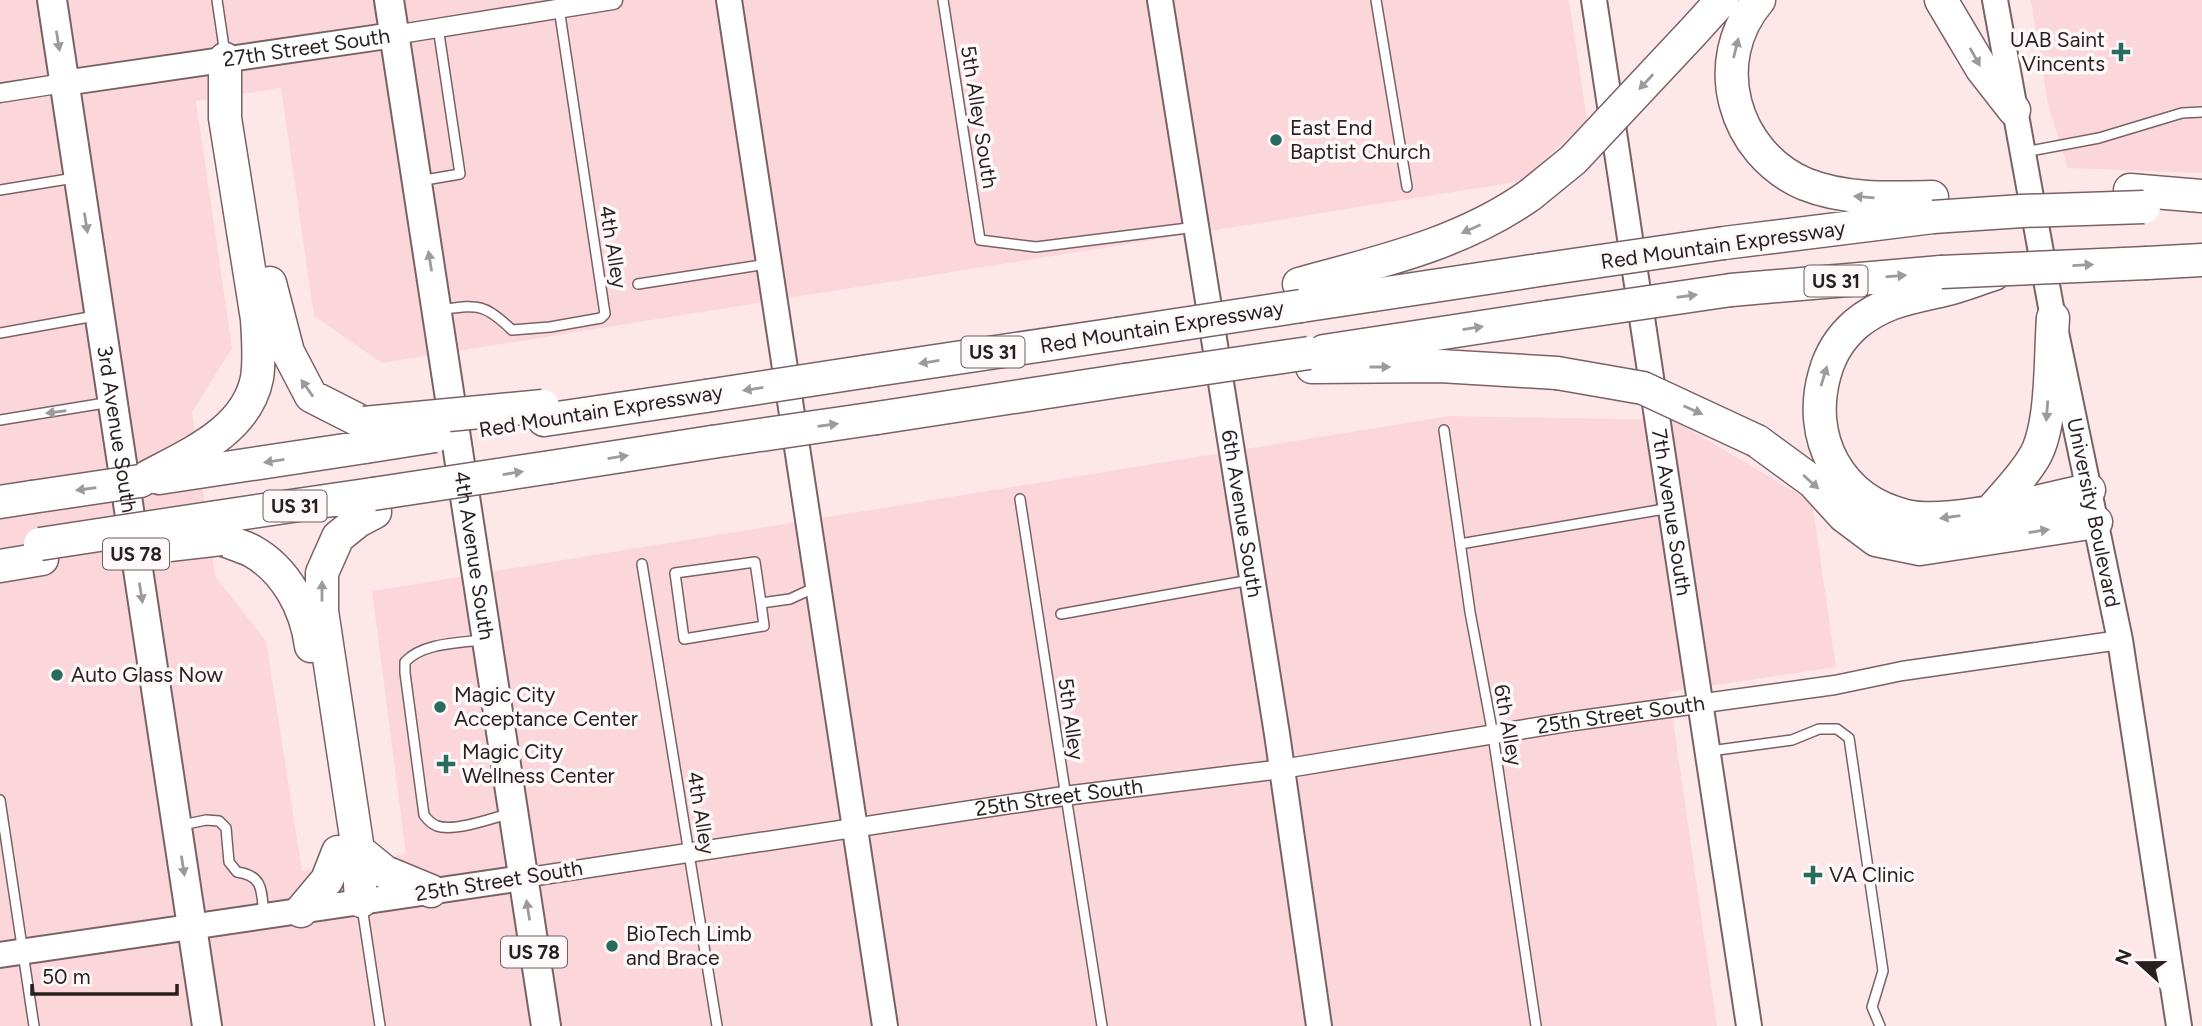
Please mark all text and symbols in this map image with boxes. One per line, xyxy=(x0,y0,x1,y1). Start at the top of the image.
street label: 27th Street South xyxy=(221,23,392,72)
place label: UAB Saint Vincents xyxy=(2010,27,2105,76)
one-way arrow xyxy=(53,30,64,52)
one-way arrow xyxy=(1730,37,1741,59)
marker: UAB Saint Vincents xyxy=(2111,42,2131,62)
street label: 5th Alley South xyxy=(956,44,1003,190)
one-way arrow xyxy=(1969,47,1981,66)
one-way arrow xyxy=(1638,73,1654,91)
place label: East End Baptist Church xyxy=(1290,115,1430,164)
marker: East End Baptist Church xyxy=(1268,132,1284,148)
one-way arrow xyxy=(1853,191,1875,202)
street label: 4th Alley xyxy=(595,204,632,290)
one-way arrow xyxy=(80,212,91,234)
street label: Red Mountain Expressway xyxy=(1599,215,1847,274)
one-way arrow xyxy=(1461,223,1481,235)
one-way arrow xyxy=(424,250,435,272)
one-way arrow xyxy=(2072,260,2094,271)
road number: US 31 xyxy=(1804,266,1868,296)
one-way arrow xyxy=(1885,270,1907,281)
one-way arrow xyxy=(1676,291,1698,302)
street label: Red Mountain Expressway xyxy=(1038,295,1286,358)
one-way arrow xyxy=(1462,322,1484,333)
road number: US 31 xyxy=(962,336,1024,368)
street label: 3rd Avenue South xyxy=(92,344,142,514)
one-way arrow xyxy=(918,357,940,368)
one-way arrow xyxy=(1369,361,1391,373)
one-way arrow xyxy=(1820,365,1830,386)
one-way arrow xyxy=(300,378,314,397)
street label: Red Mountain Expressway xyxy=(477,379,725,442)
one-way arrow xyxy=(742,383,764,394)
one-way arrow xyxy=(2041,400,2052,422)
one-way arrow xyxy=(1683,404,1703,416)
one-way arrow xyxy=(45,407,67,418)
street label: University Boulevard xyxy=(2062,415,2126,609)
one-way arrow xyxy=(817,419,839,430)
street label: 7th Avenue South xyxy=(1647,427,1697,597)
street label: 6th Avenue South xyxy=(1217,428,1268,599)
one-way arrow xyxy=(608,451,630,462)
one-way arrow xyxy=(263,455,285,466)
one-way arrow xyxy=(502,467,524,478)
street label: 4th Avenue South xyxy=(449,469,500,642)
one-way arrow xyxy=(1802,474,1820,490)
one-way arrow xyxy=(75,484,97,495)
road number: US 31 xyxy=(264,491,326,522)
one-way arrow xyxy=(1939,511,1961,522)
one-way arrow xyxy=(2028,525,2050,536)
road number: US 78 xyxy=(103,538,169,569)
one-way arrow xyxy=(316,580,328,602)
one-way arrow xyxy=(136,582,147,604)
place label: Auto Glass Now xyxy=(71,662,223,687)
marker: Auto Glass Now xyxy=(49,667,65,683)
street label: 5th Alley xyxy=(1053,676,1090,762)
place label: Magic City Acceptance Center xyxy=(454,682,638,731)
street label: 6th Alley xyxy=(1489,682,1528,768)
street label: 25th Street South xyxy=(1535,690,1706,739)
marker: Magic City Acceptance Center xyxy=(432,699,448,715)
place label: Magic City Wellness Center xyxy=(462,739,615,788)
marker: Magic City Wellness Center xyxy=(436,754,456,774)
street label: 4th Alley xyxy=(683,770,720,856)
street label: 25th Street South xyxy=(973,773,1144,821)
street label: 25th Street South xyxy=(413,855,584,906)
one-way arrow xyxy=(178,856,189,878)
place label: VA Clinic xyxy=(1829,862,1915,887)
marker: VA Clinic xyxy=(1803,865,1823,885)
one-way arrow xyxy=(522,899,533,921)
place label: BioTech Limb and Brace xyxy=(626,921,752,970)
north arrow xyxy=(2104,928,2174,998)
road number: US 78 xyxy=(501,936,567,968)
marker: BioTech Limb and Brace xyxy=(604,938,620,954)
text: N xyxy=(2110,946,2137,968)
scale bar xyxy=(32,953,177,997)
text: 50 m xyxy=(42,964,91,989)

